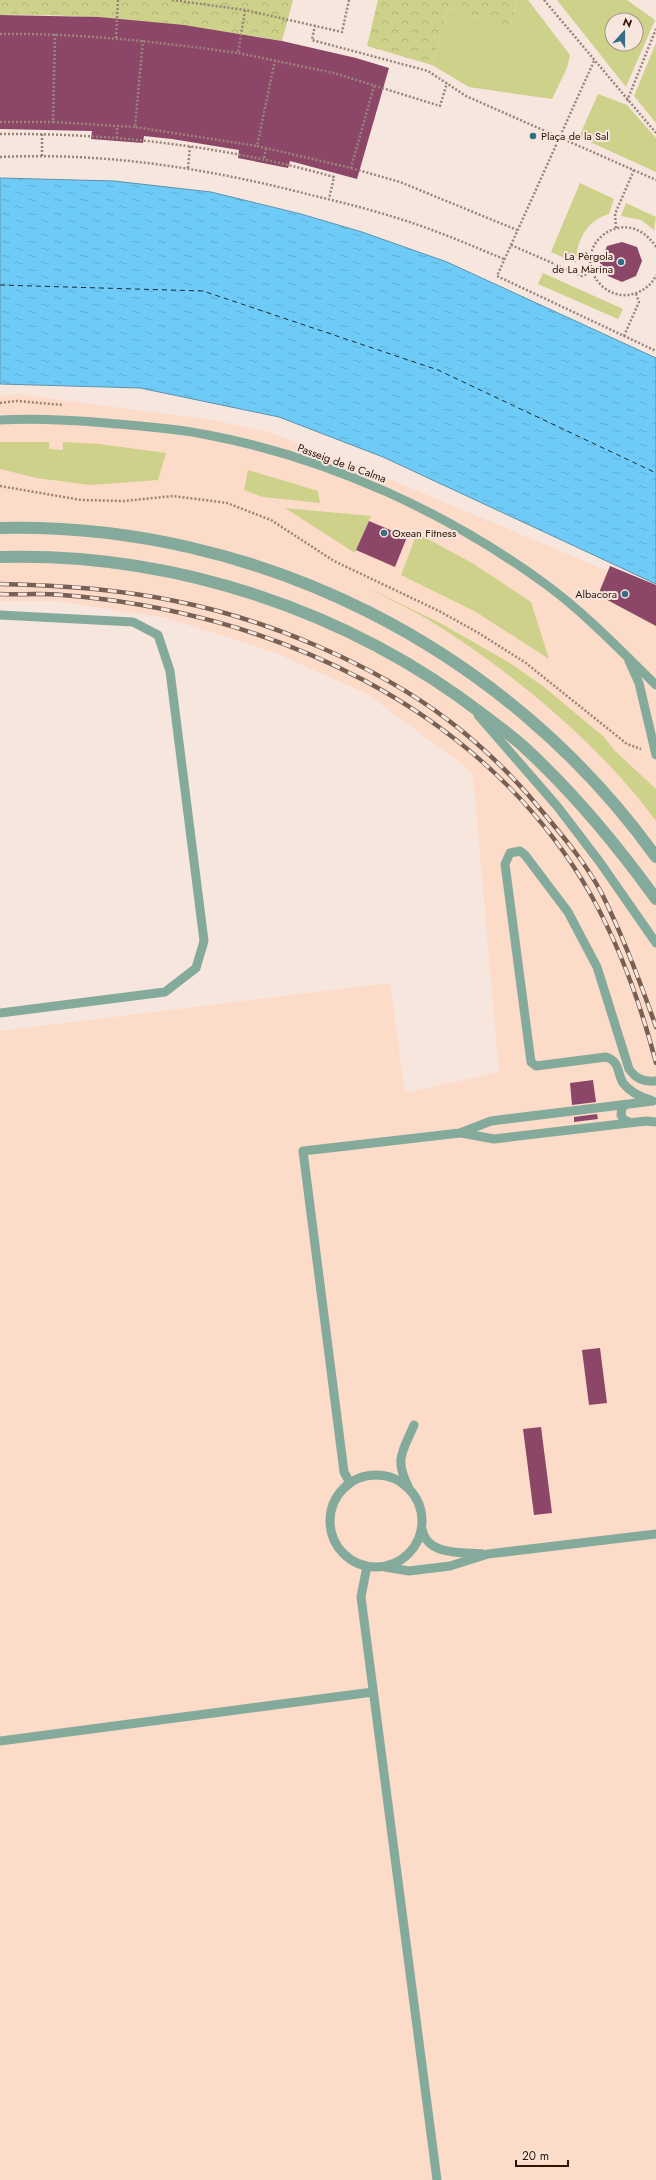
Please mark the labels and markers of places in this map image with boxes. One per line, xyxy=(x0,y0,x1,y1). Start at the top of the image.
place label: Plaça de la Sal xyxy=(541,128,609,144)
marker: Plaça de la Sal xyxy=(528,131,538,141)
place label: La Pèrgola de La Marina xyxy=(552,248,613,277)
marker: La Pèrgola de La Marina xyxy=(616,257,626,267)
place label: Oxean Fitness xyxy=(392,525,457,541)
marker: Oxean Fitness xyxy=(379,528,389,538)
place label: Albacora xyxy=(575,586,617,602)
marker: Albacora xyxy=(620,589,630,599)

